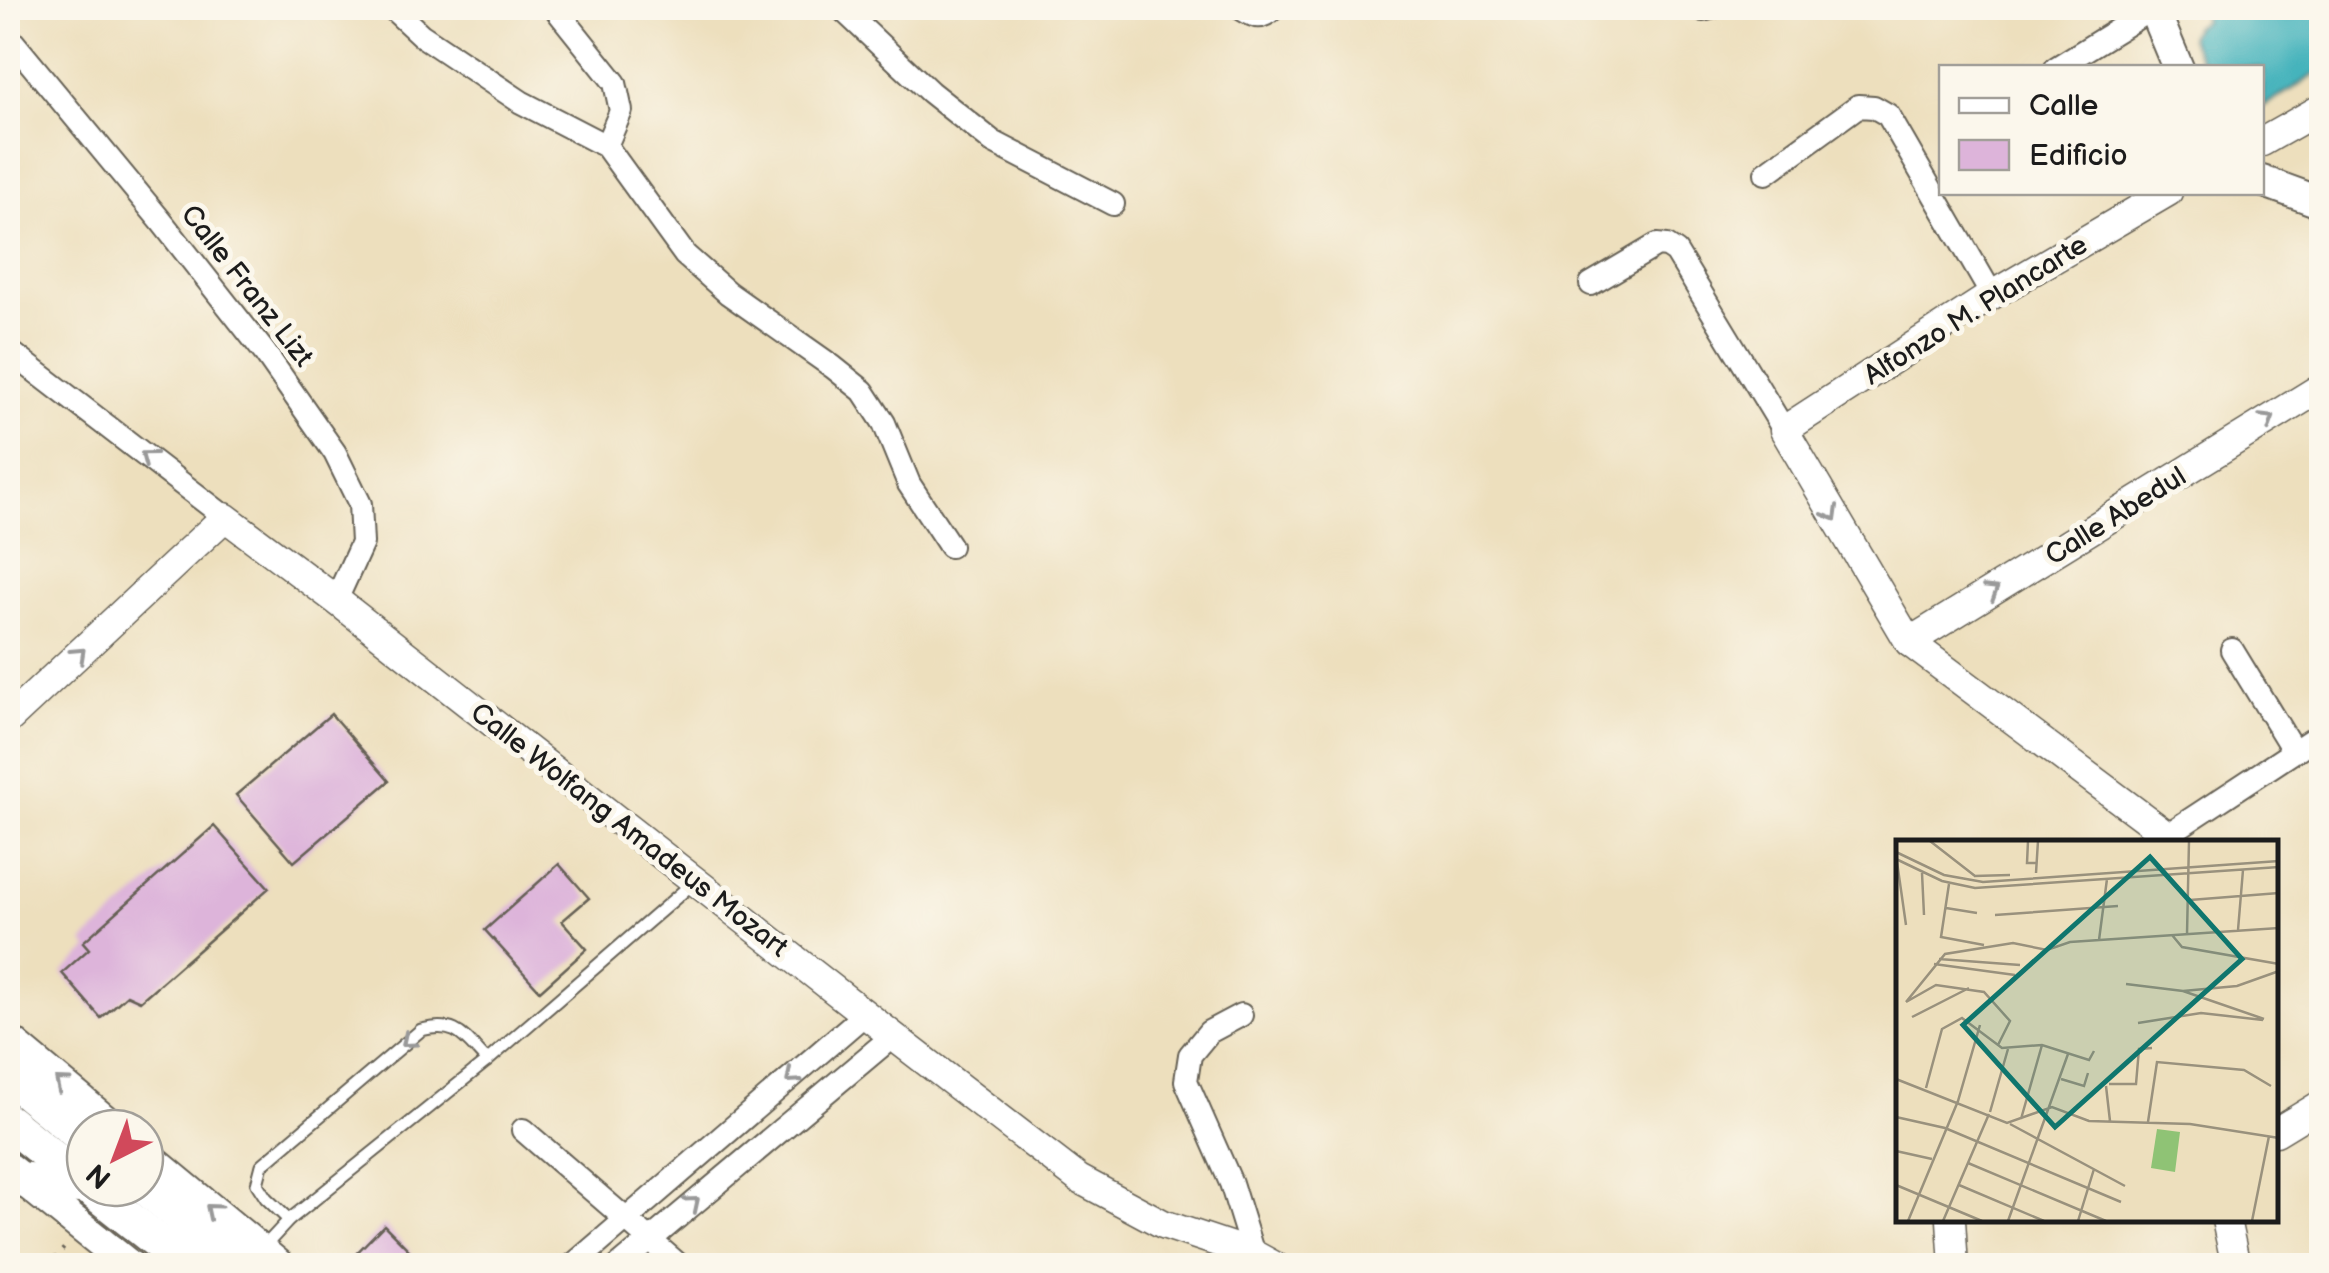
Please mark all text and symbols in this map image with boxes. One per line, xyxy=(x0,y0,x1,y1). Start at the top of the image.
legend xyxy=(1939,65,2264,195)
text: Calle xyxy=(2029,88,2098,124)
text: Edificio xyxy=(2029,138,2128,174)
street label: Calle Franz Lizt xyxy=(174,199,320,373)
street label: Alfonzo M. Plancarte xyxy=(1858,228,2094,392)
one-way arrow xyxy=(2257,413,2275,432)
one-way arrow xyxy=(140,452,158,469)
street label: Calle Abedul xyxy=(2039,460,2192,573)
one-way arrow xyxy=(1820,504,1840,522)
one-way arrow xyxy=(1981,584,1999,603)
one-way arrow xyxy=(67,648,85,666)
street label: Calle Wolfang Amadeus Mozart xyxy=(464,696,795,965)
inset map xyxy=(1896,840,2279,1223)
one-way arrow xyxy=(401,1029,419,1047)
one-way arrow xyxy=(786,1065,804,1083)
one-way arrow xyxy=(54,1077,72,1095)
north arrow xyxy=(65,1108,165,1208)
text: N xyxy=(80,1156,118,1195)
one-way arrow xyxy=(682,1197,700,1215)
one-way arrow xyxy=(206,1204,224,1222)

